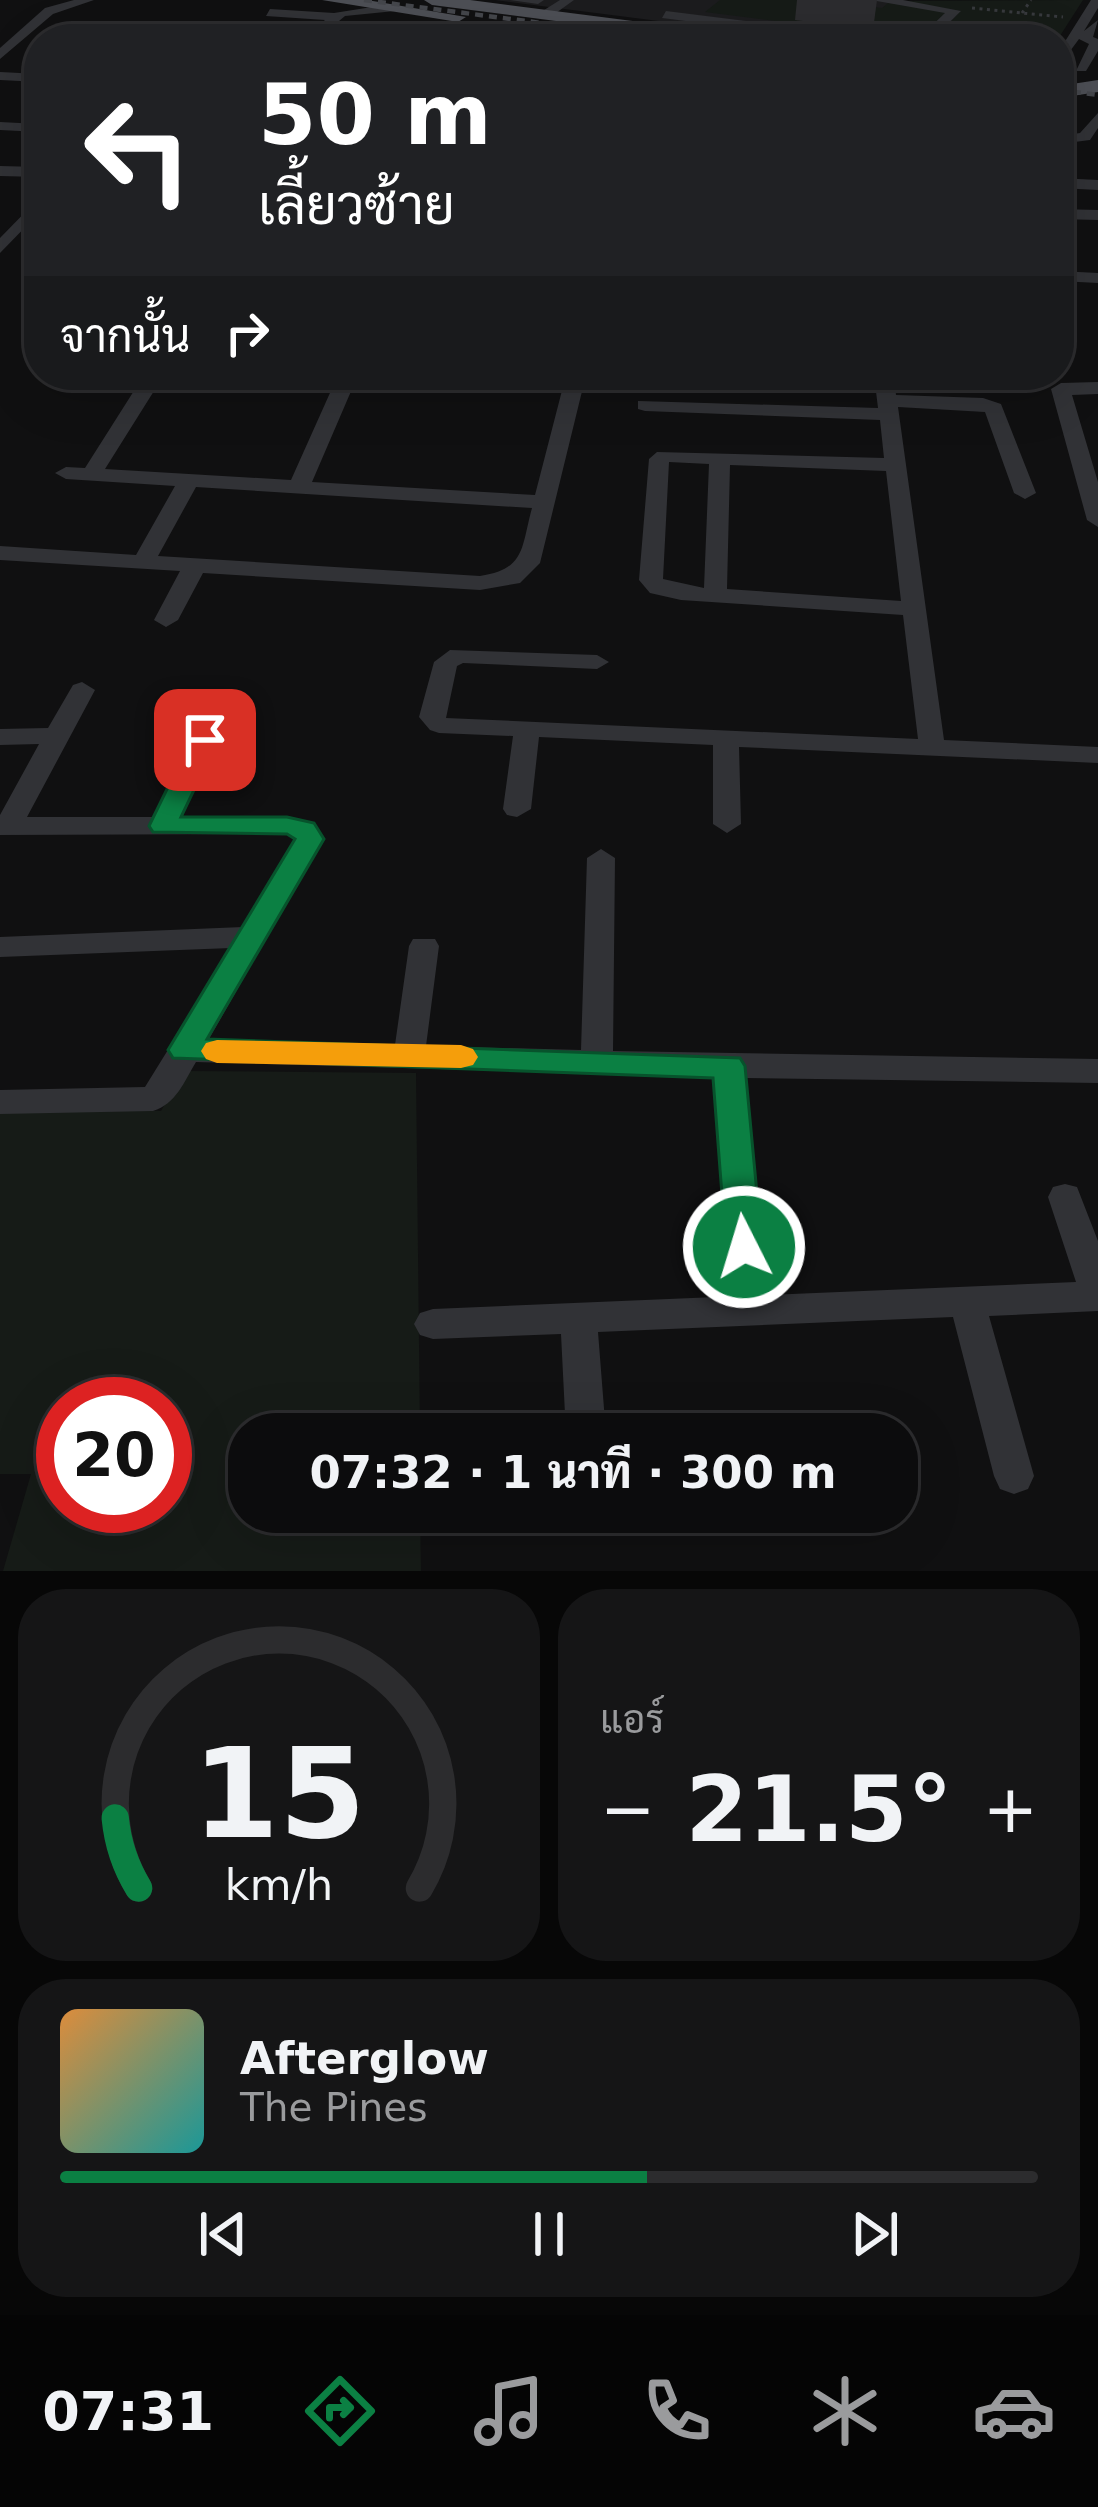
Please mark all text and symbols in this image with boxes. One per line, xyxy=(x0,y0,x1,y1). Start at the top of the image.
text: 50 m xyxy=(258,66,492,164)
icon: left xyxy=(60,72,216,228)
text: เลี้ยวซ้าย xyxy=(258,174,455,237)
icon: right xyxy=(214,300,280,366)
text: จากนั้น xyxy=(60,310,190,363)
pin xyxy=(154,689,256,791)
icon: arrive xyxy=(172,707,238,773)
position arrow xyxy=(681,1184,807,1310)
speed limit sign: 20 xyxy=(36,1377,192,1533)
text: 07:32 · 1 นาที · 300 m xyxy=(309,1446,837,1499)
text: แอร์ xyxy=(600,1697,664,1742)
text: 15 xyxy=(192,1721,366,1866)
text: 21.5° xyxy=(685,1757,953,1862)
text: − xyxy=(600,1771,655,1848)
text: + xyxy=(983,1771,1038,1848)
text: km/h xyxy=(225,1860,333,1910)
text: Afterglow xyxy=(240,2032,489,2085)
text: The Pines xyxy=(240,2085,427,2130)
icon: previous xyxy=(190,2201,256,2267)
icon: pause xyxy=(516,2201,582,2267)
icon: next xyxy=(842,2201,908,2267)
icon: directions xyxy=(298,2369,382,2453)
icon: music xyxy=(467,2369,551,2453)
icon: phone xyxy=(635,2369,719,2453)
icon: climate xyxy=(803,2369,887,2453)
icon: car xyxy=(972,2369,1056,2453)
text: 07:31 xyxy=(42,2380,214,2443)

